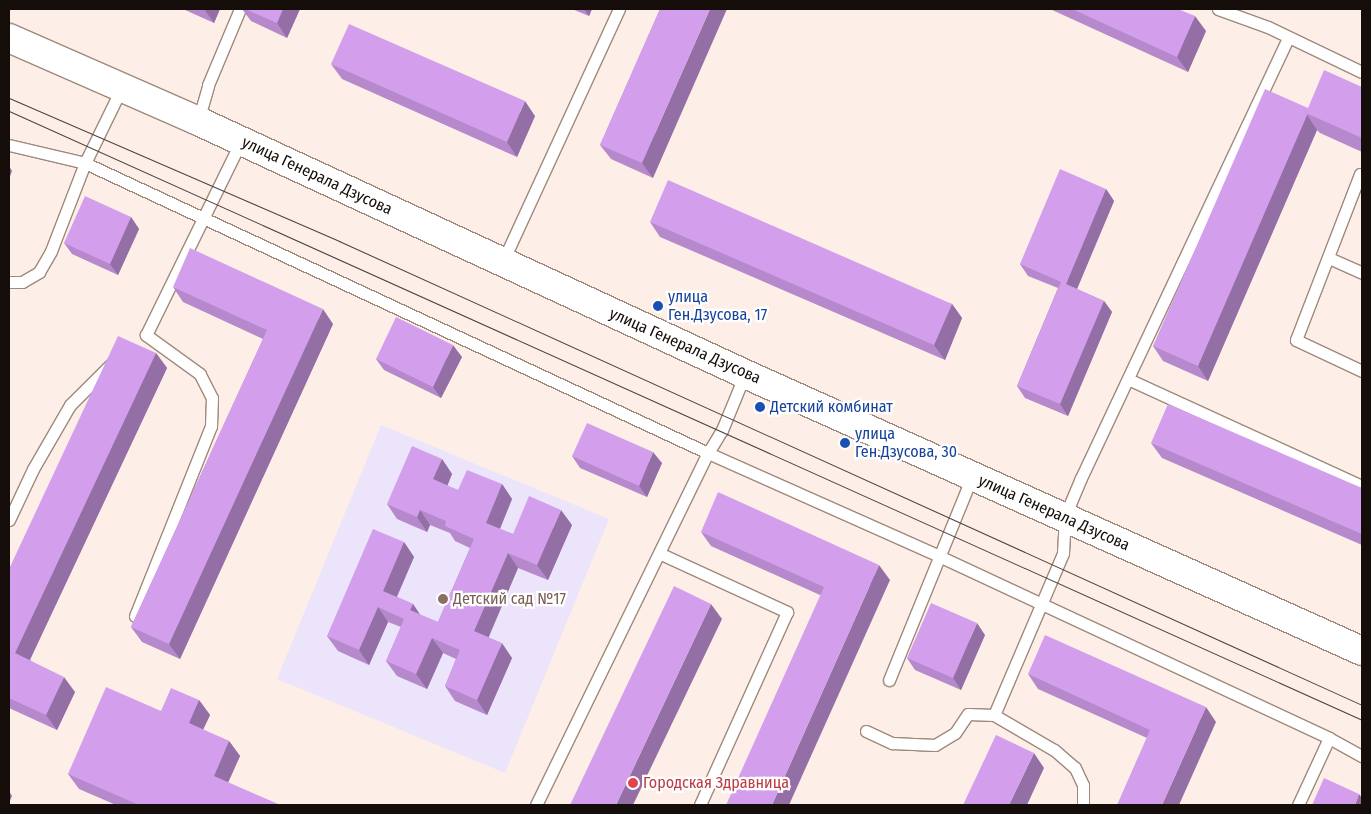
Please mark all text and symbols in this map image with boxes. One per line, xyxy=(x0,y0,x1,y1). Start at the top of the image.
street label: улица Генерала Дзусова xyxy=(239,133,395,219)
place label: улица Ген.Дзусова, 17 xyxy=(668,287,767,325)
marker: улица Ген.Дзусова, 17 xyxy=(652,300,664,312)
street label: улица Генерала Дзусова xyxy=(606,304,764,388)
place label: Детский комбинат xyxy=(770,397,893,417)
marker: Детский комбинат xyxy=(754,401,766,413)
place label: улица Ген.Дзусова, 30 xyxy=(855,424,957,462)
marker: улица Ген.Дзусова, 30 xyxy=(839,437,851,449)
street label: улица Генерала Дзусова xyxy=(975,471,1133,555)
place label: Детский сад №17 xyxy=(453,589,566,609)
marker: Детский сад №17 xyxy=(437,593,449,605)
place label: Городская Здравница xyxy=(643,773,789,793)
marker: Городская Здравница xyxy=(627,777,639,789)

